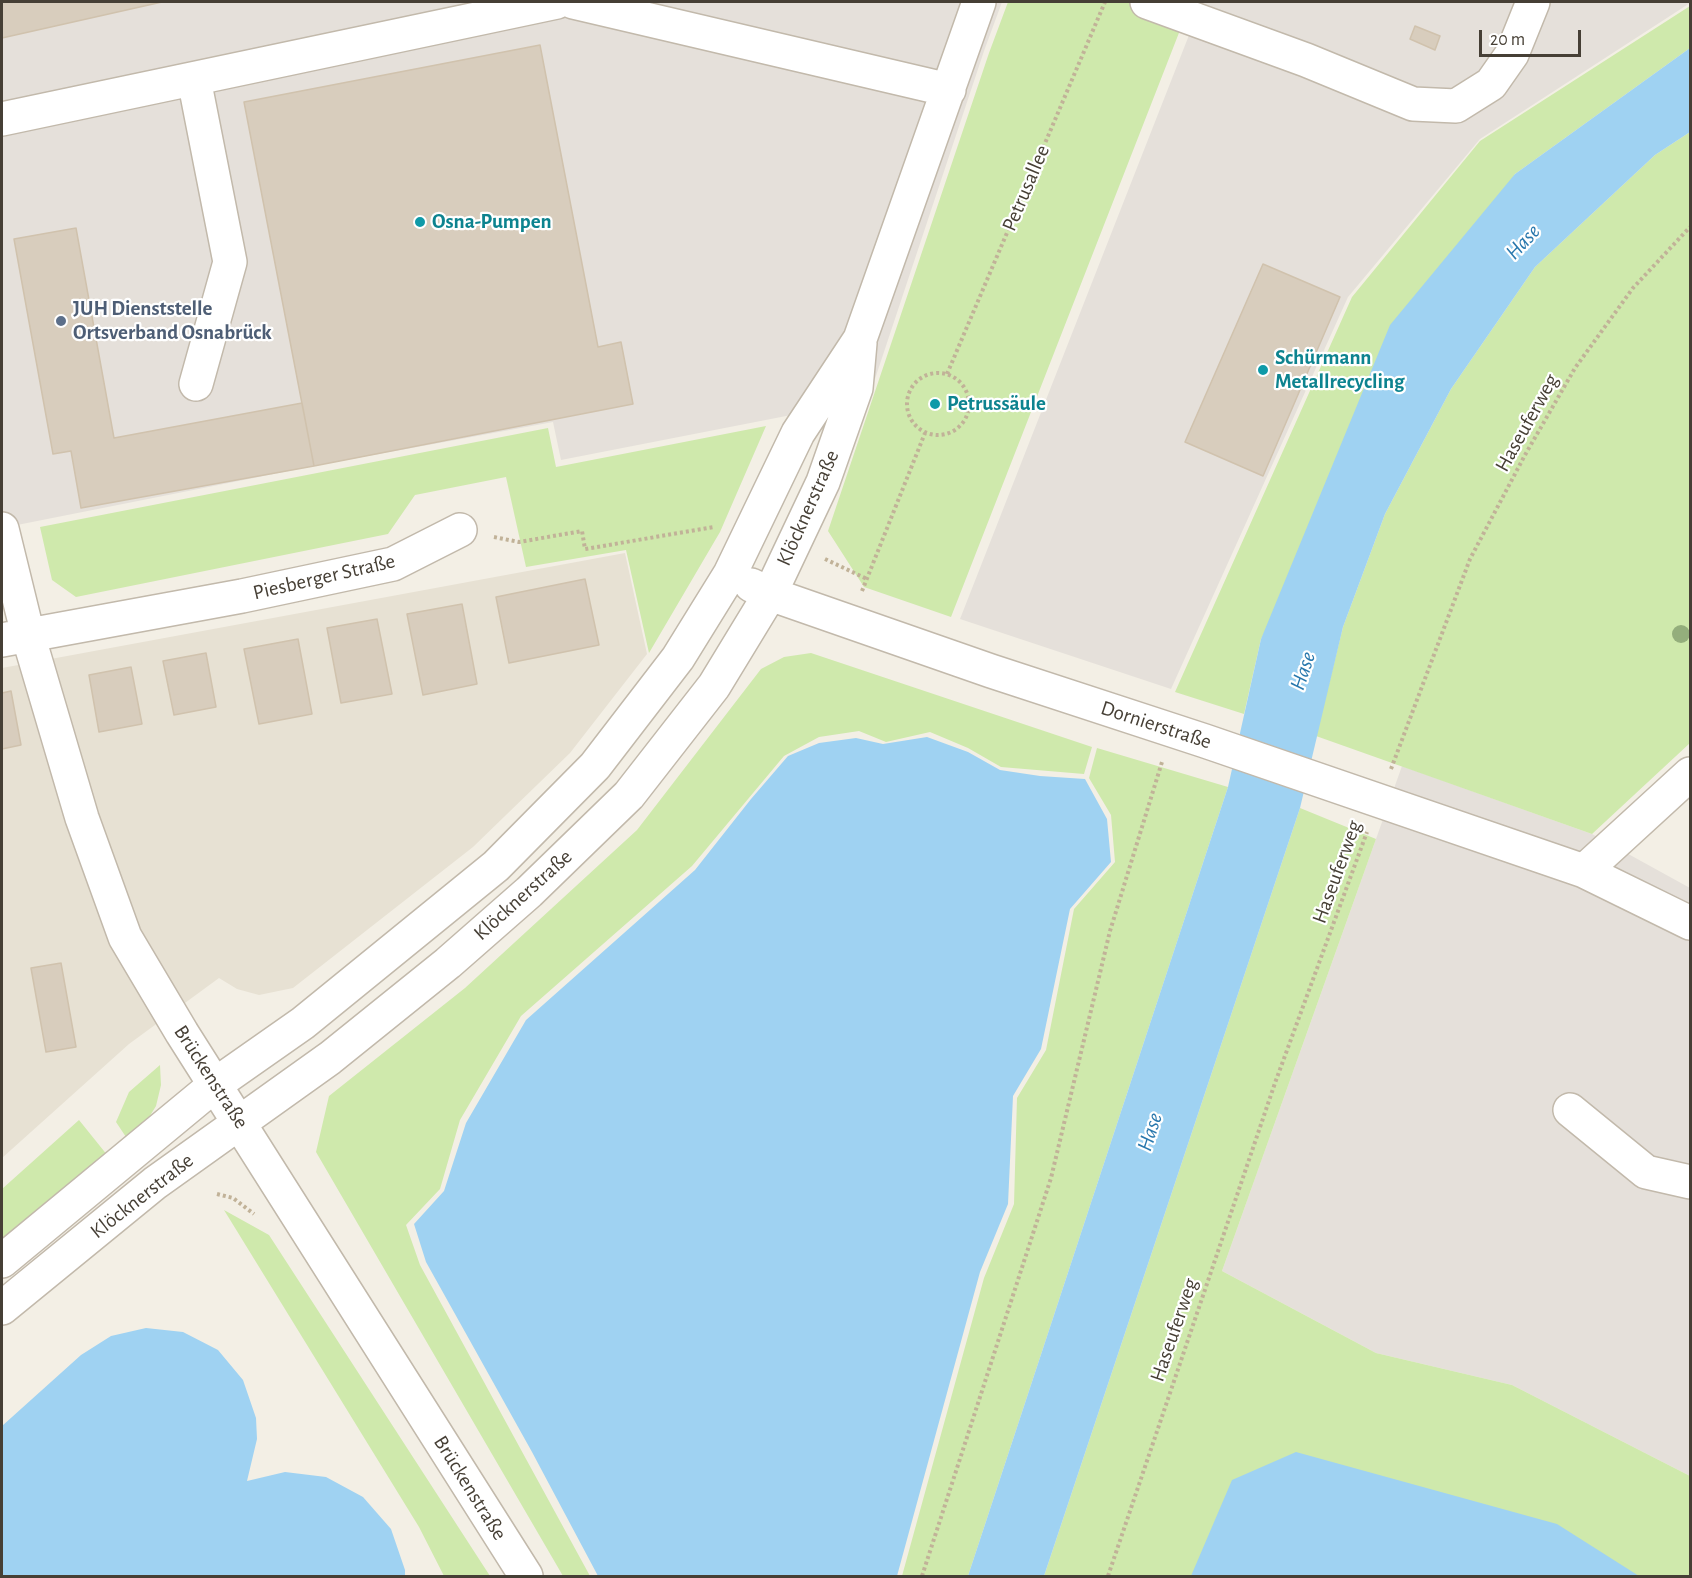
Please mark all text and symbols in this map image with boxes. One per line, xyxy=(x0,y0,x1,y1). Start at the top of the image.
scale bar xyxy=(1482,18,1584,56)
text: 20 m xyxy=(1490,31,1525,49)
street label: Petrusallee xyxy=(997,141,1055,235)
place label: Osna-Pumpen xyxy=(432,209,552,235)
marker: Osna-Pumpen xyxy=(413,215,427,229)
water label: Hase xyxy=(1500,219,1546,265)
place label: JUH Dienststelle Ortsverband Osnabrück xyxy=(73,296,272,346)
marker: JUH Dienststelle Ortsverband Osnabrück xyxy=(54,314,68,328)
place label: Schürmann Metallrecycling xyxy=(1275,345,1405,395)
marker: Schürmann Metallrecycling xyxy=(1256,363,1270,377)
street label: Haseuferweg xyxy=(1490,370,1564,476)
place label: Petrussäule xyxy=(947,391,1046,417)
marker: Petrussäule xyxy=(928,397,942,411)
street label: Klöcknerstraße xyxy=(771,446,845,570)
street label: Piesberger Straße xyxy=(250,548,398,606)
water label: Hase xyxy=(1284,648,1322,694)
street label: Dornierstraße xyxy=(1097,695,1215,755)
street label: Haseuferweg xyxy=(1307,817,1367,927)
street label: Klöcknerstraße xyxy=(468,844,578,946)
street label: Brückenstraße xyxy=(168,1020,254,1134)
water label: Hase xyxy=(1131,1109,1169,1155)
street label: Klöcknerstraße xyxy=(85,1148,199,1244)
street label: Haseuferweg xyxy=(1145,1275,1203,1385)
street label: Brückenstraße xyxy=(428,1431,512,1545)

